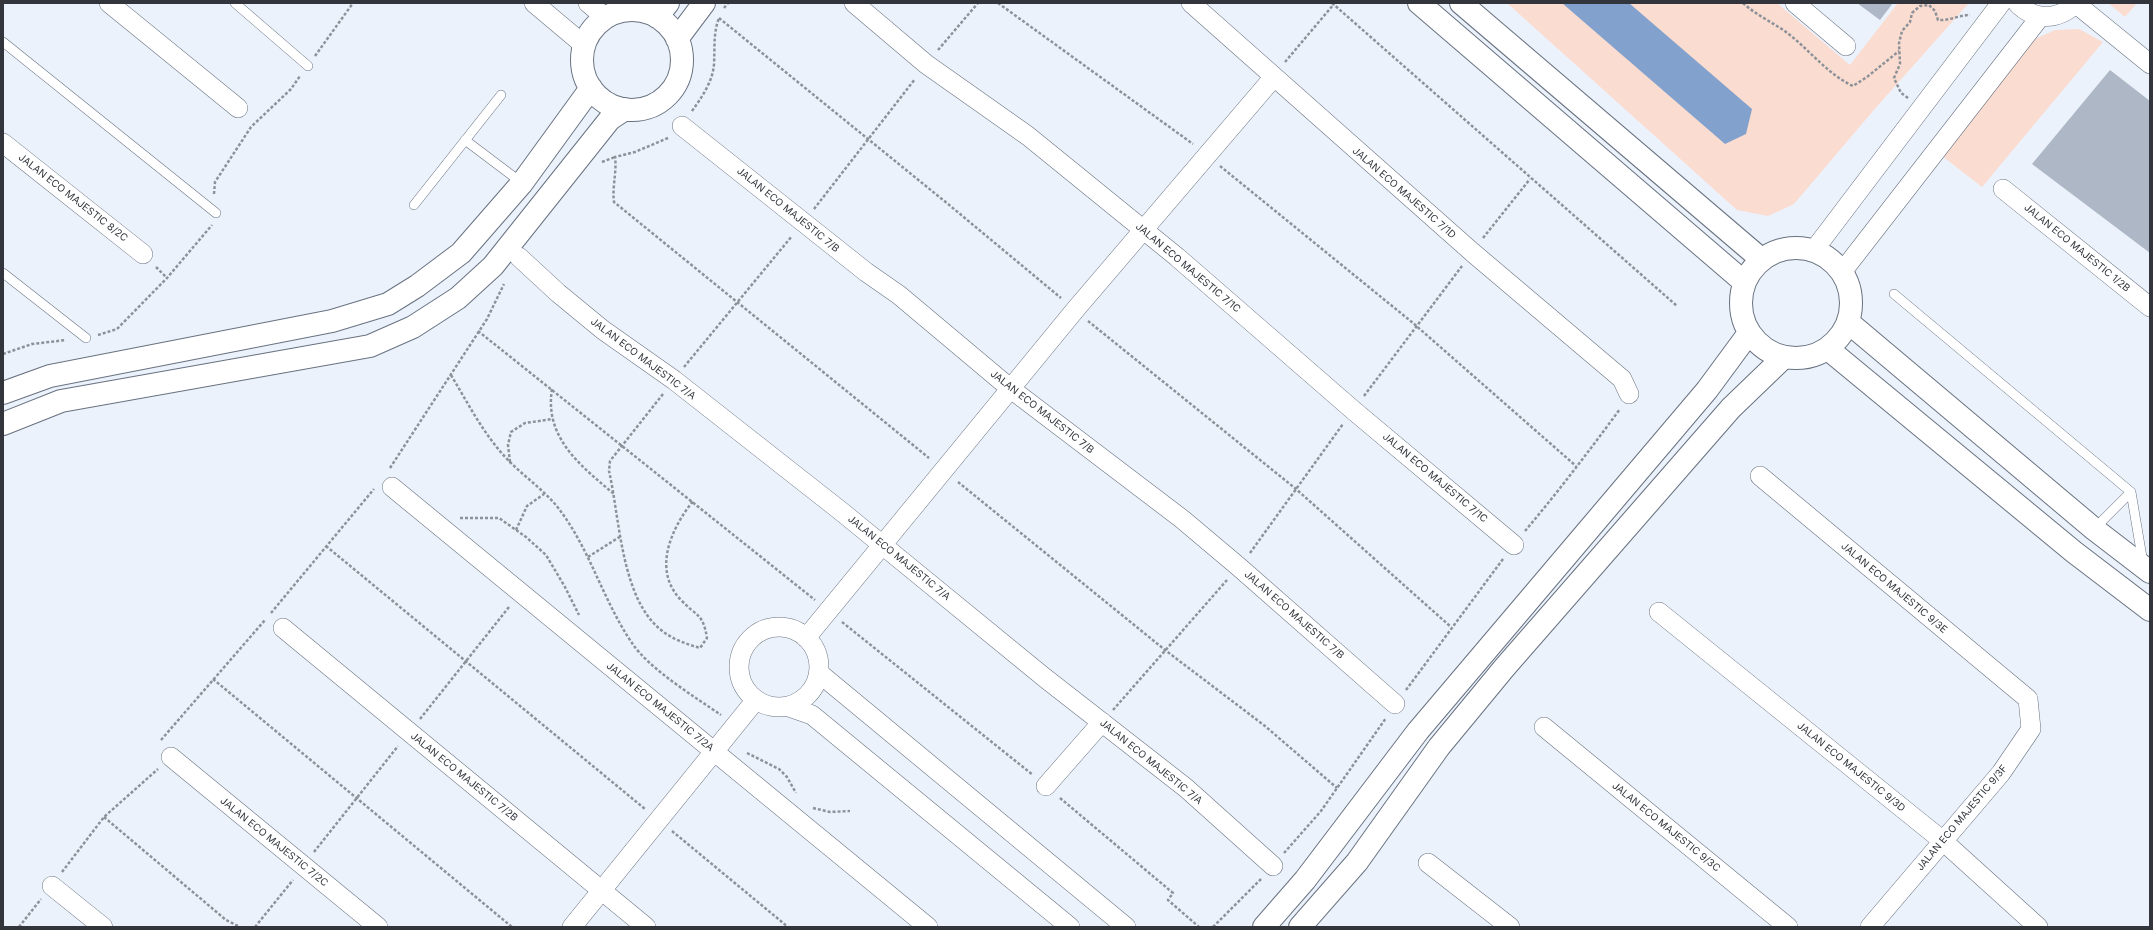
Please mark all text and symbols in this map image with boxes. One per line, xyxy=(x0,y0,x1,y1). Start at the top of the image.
street label: JALAN ECO MAJESTIC 7/1D xyxy=(1350,145,1458,241)
street label: JALAN ECO MAJESTIC 8/2C xyxy=(16,152,130,244)
street label: JALAN ECO MAJESTIC 7/B xyxy=(734,165,842,255)
street label: JALAN ECO MAJESTIC 1/2B xyxy=(2022,202,2132,294)
street label: JALAN ECO MAJESTIC 7/1C xyxy=(1133,221,1243,315)
street label: JALAN ECO MAJESTIC 7/A xyxy=(588,316,698,402)
street label: JALAN ECO MAJESTIC 7/B xyxy=(988,368,1096,456)
street label: JALAN ECO MAJESTIC 7/1C xyxy=(1380,431,1490,525)
street label: JALAN ECO MAJESTIC 7/A xyxy=(845,513,953,603)
street label: JALAN ECO MAJESTIC 9/3E xyxy=(1839,540,1949,636)
street label: JALAN ECO MAJESTIC 7/B xyxy=(1242,568,1346,662)
street label: JALAN ECO MAJESTIC 7/2A xyxy=(604,660,716,754)
street label: JALAN ECO MAJESTIC 7/A xyxy=(1097,717,1205,807)
street label: JALAN ECO MAJESTIC 9/3D xyxy=(1795,720,1907,814)
street label: JALAN ECO MAJESTIC 7/2B xyxy=(408,730,520,824)
street label: JALAN ECO MAJESTIC 9/3F xyxy=(1914,763,2010,873)
street label: JALAN ECO MAJESTIC 9/3C xyxy=(1609,780,1723,874)
street label: JALAN ECO MAJESTIC 7/2C xyxy=(218,795,330,889)

